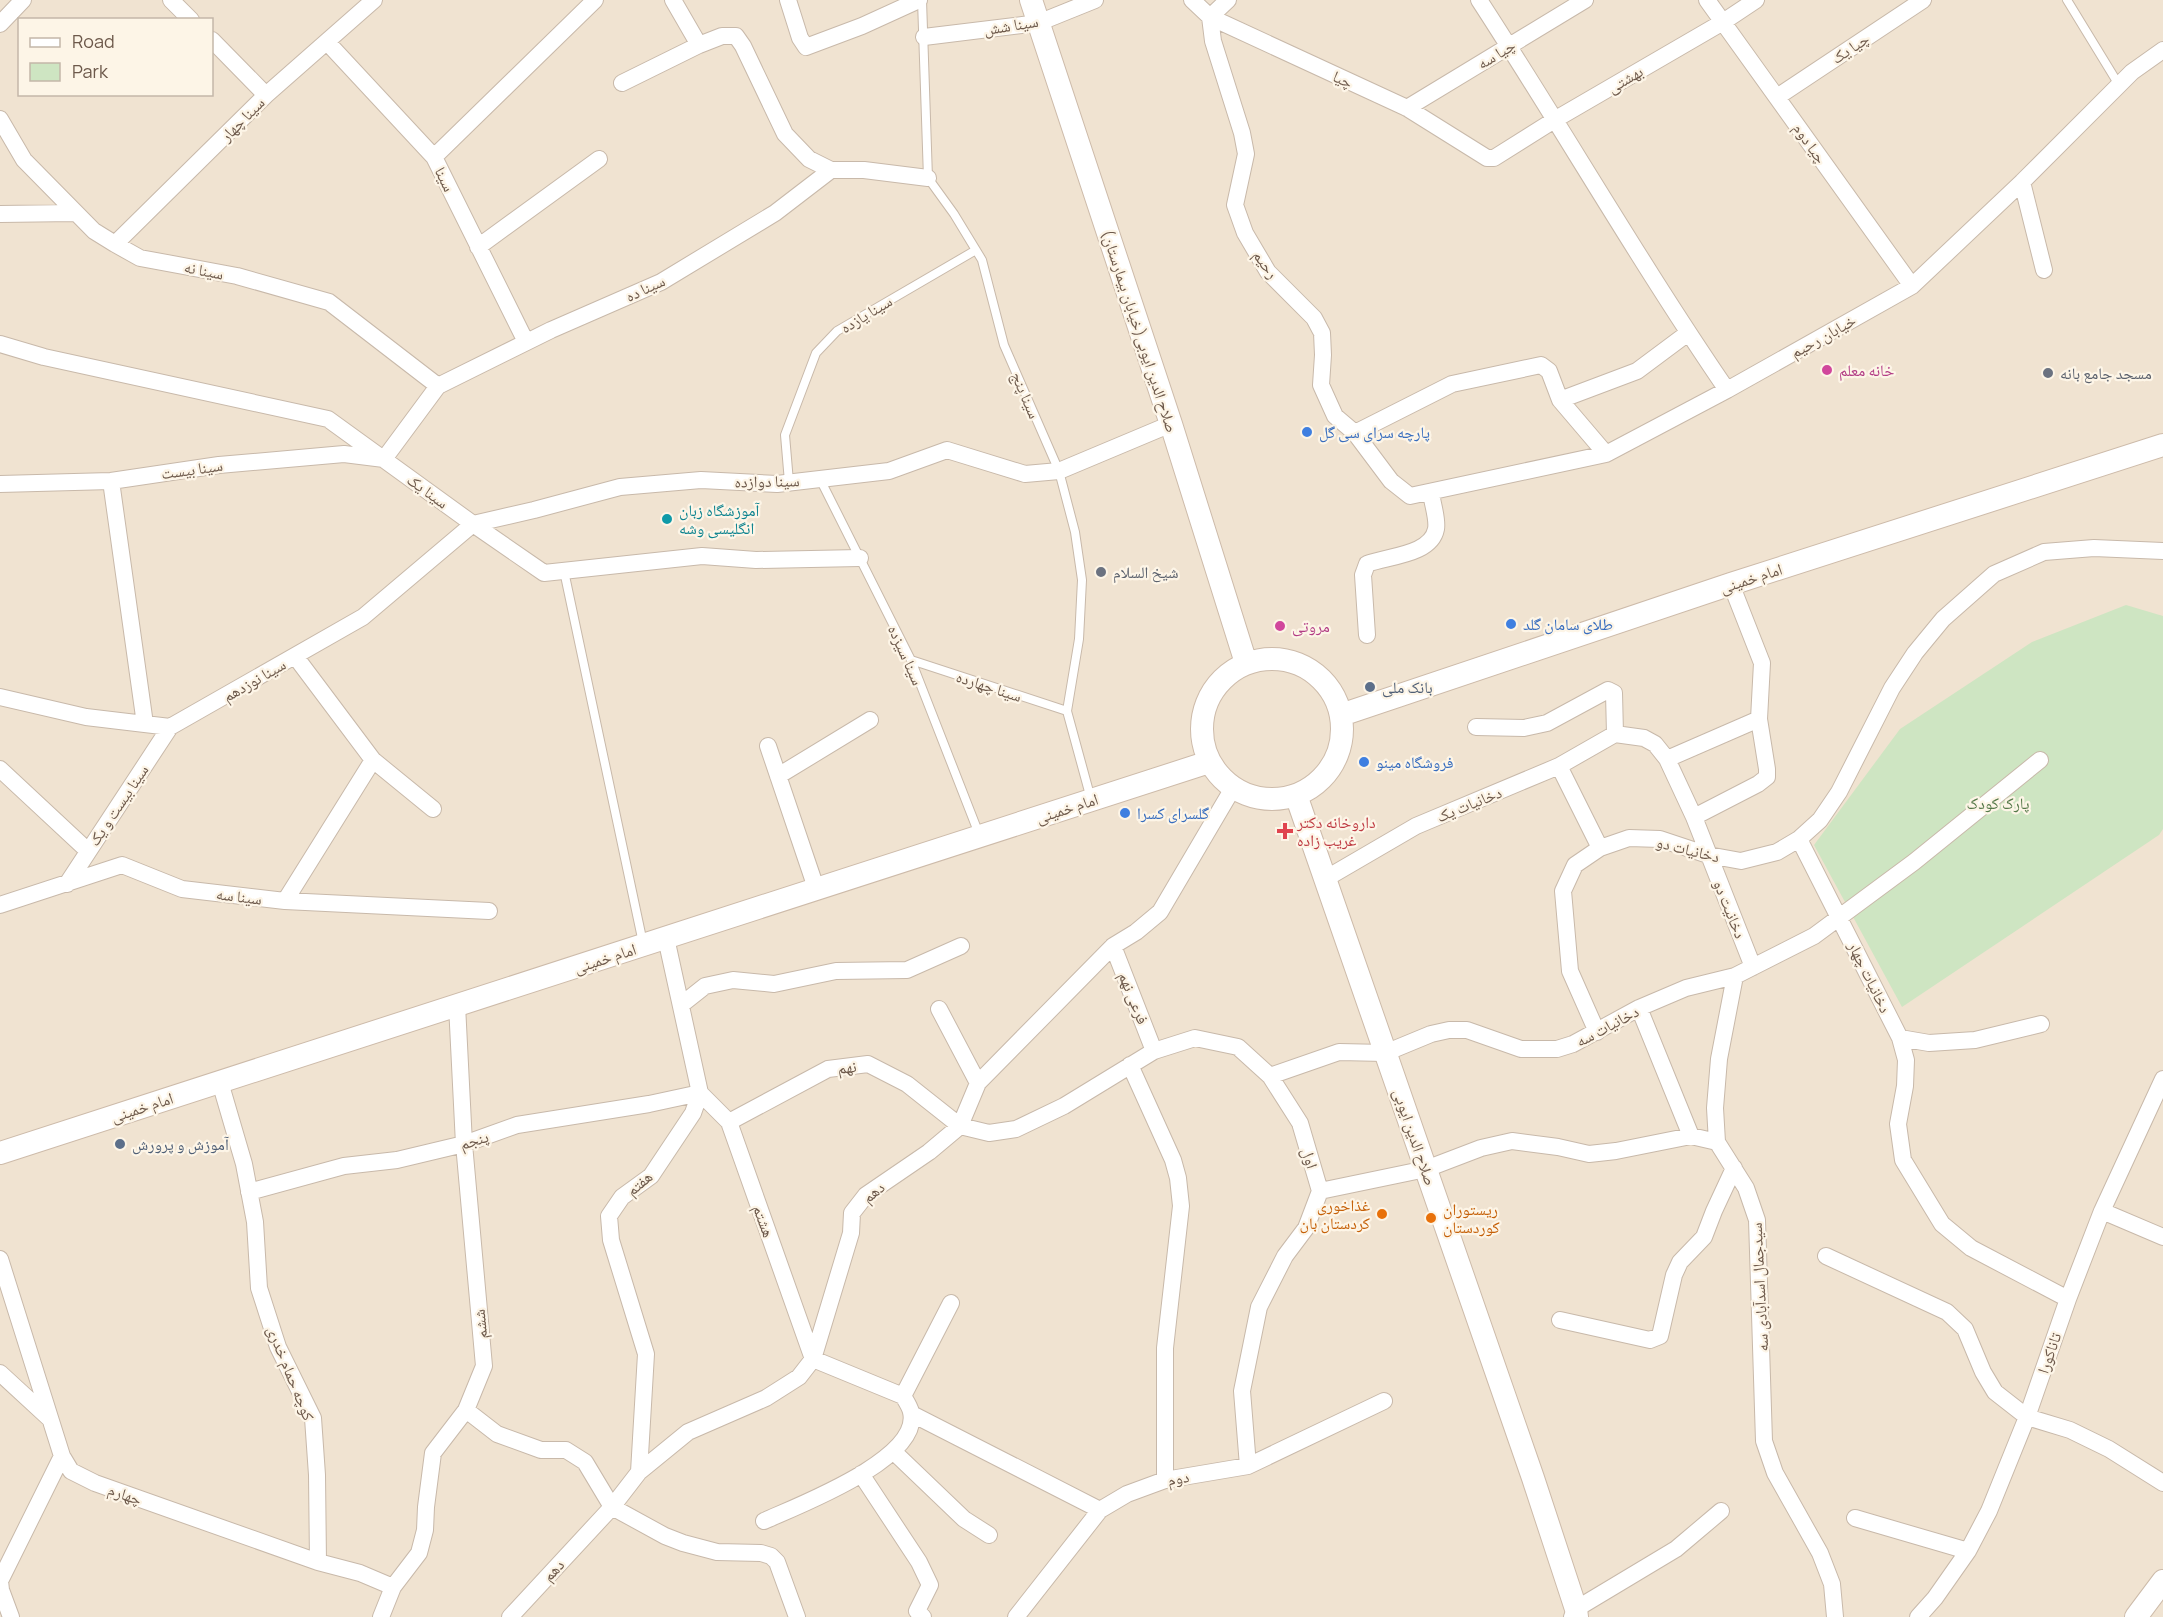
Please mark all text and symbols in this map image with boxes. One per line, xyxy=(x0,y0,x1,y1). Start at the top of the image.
street label: سینا شش xyxy=(982,10,1040,40)
legend xyxy=(18,18,213,96)
street label: چیا یک xyxy=(1827,27,1873,69)
text: Road xyxy=(72,29,115,53)
street label: چیا سه xyxy=(1473,34,1519,74)
text: Park xyxy=(72,59,109,83)
street label: بهشتی xyxy=(1603,60,1647,98)
street label: چیا xyxy=(1329,65,1357,93)
street label: سینا چهار xyxy=(214,92,269,147)
street label: چیا دوم xyxy=(1788,118,1832,168)
street label: سینا xyxy=(430,163,460,195)
street label: صلاح الدین ایوبی(خیابان بیمارستان) xyxy=(1097,227,1183,435)
street label: رحیم xyxy=(1248,245,1284,283)
street label: سینا نه xyxy=(182,255,226,285)
street label: سینا ده xyxy=(622,269,668,307)
street label: سینا یازده xyxy=(836,290,896,338)
street label: خیابان رحیم xyxy=(1786,309,1860,363)
place label: خانه معلم xyxy=(1839,359,1894,381)
place label: مسجد جامع بانه xyxy=(2060,362,2152,384)
marker: خانه معلم xyxy=(1820,363,1834,377)
marker: مسجد جامع بانه xyxy=(2041,366,2055,380)
street label: سینا پنج xyxy=(1006,368,1046,422)
place label: پارچه سرای سی گل xyxy=(1319,421,1430,443)
marker: پارچه سرای سی گل xyxy=(1300,425,1314,439)
street label: سینا بیست xyxy=(160,454,224,484)
street label: سینا یک xyxy=(403,469,453,513)
street label: سینا دوازده xyxy=(734,469,800,493)
place label: آموزشگاه زبان انگلیسی وشه xyxy=(679,499,760,539)
marker: آموزشگاه زبان انگلیسی وشه xyxy=(660,512,674,526)
street label: امام خمینی xyxy=(1717,558,1785,598)
place label: شیخ السلام xyxy=(1113,561,1179,583)
marker: شیخ السلام xyxy=(1094,565,1108,579)
place label: طلای سامان گلد xyxy=(1523,613,1613,635)
place label: مروتی xyxy=(1292,615,1330,637)
marker: طلای سامان گلد xyxy=(1504,617,1518,631)
marker: مروتی xyxy=(1273,619,1287,633)
street label: سینا سیزده xyxy=(883,621,929,689)
street label: سینا نوزدهم xyxy=(218,653,290,707)
street label: سینا چهارده xyxy=(953,665,1025,707)
place label: بانک ملی xyxy=(1382,676,1433,698)
marker: بانک ملی xyxy=(1363,680,1377,694)
place label: فروشگاه مینو xyxy=(1376,751,1454,773)
marker: فروشگاه مینو xyxy=(1357,755,1371,769)
street label: سینا بیست و یک xyxy=(83,760,153,850)
street label: دخانیات یک xyxy=(1433,781,1505,827)
street label: امام خمینی xyxy=(1033,788,1101,828)
park label: پارک کودک xyxy=(1967,792,2030,814)
place label: گلسرای کسرا xyxy=(1137,802,1209,824)
marker: گلسرای کسرا xyxy=(1118,806,1132,820)
place label: داروخانه دکتر غریب زاده xyxy=(1296,811,1376,851)
marker: داروخانه دکتر غریب زاده xyxy=(1278,824,1292,838)
street label: دخانیات دو xyxy=(1654,830,1722,868)
street label: دخانیت دو xyxy=(1708,876,1752,942)
street label: سینا سه xyxy=(215,882,263,910)
street label: دخانیات چهار xyxy=(1843,937,1897,1016)
street label: امام خمینی xyxy=(571,938,639,978)
street label: فرعی نهم xyxy=(1114,969,1154,1027)
street label: دخانیات سه xyxy=(1572,1000,1642,1052)
street label: نهم xyxy=(836,1055,858,1079)
street label: صلاح الدین ایوبی xyxy=(1388,1086,1442,1188)
street label: امام خمینی xyxy=(108,1087,176,1127)
street label: پنجم xyxy=(457,1125,492,1155)
place label: آموزش و پرورش xyxy=(132,1133,230,1155)
marker: آموزش و پرورش xyxy=(113,1137,127,1151)
street label: اول xyxy=(1296,1145,1324,1171)
street label: هفتم xyxy=(621,1165,657,1201)
street label: دهم xyxy=(857,1176,889,1208)
place label: غذاخوری کردستان بان xyxy=(1300,1194,1370,1234)
place label: ریستوران کوردستان xyxy=(1443,1198,1500,1238)
street label: هشتم xyxy=(748,1202,780,1240)
marker: غذاخوری کردستان بان xyxy=(1375,1207,1389,1221)
marker: ریستوران کوردستان xyxy=(1424,1211,1438,1225)
street label: سیدجمال اسدآبادی سه xyxy=(1745,1222,1773,1352)
street label: ششم xyxy=(468,1308,492,1340)
street label: کوچه حمام خدری xyxy=(262,1322,320,1424)
street label: تاناکورا xyxy=(2032,1329,2066,1376)
street label: دوم xyxy=(1165,1465,1191,1491)
street label: چهارم xyxy=(105,1478,145,1510)
street label: دهم xyxy=(537,1554,569,1586)

